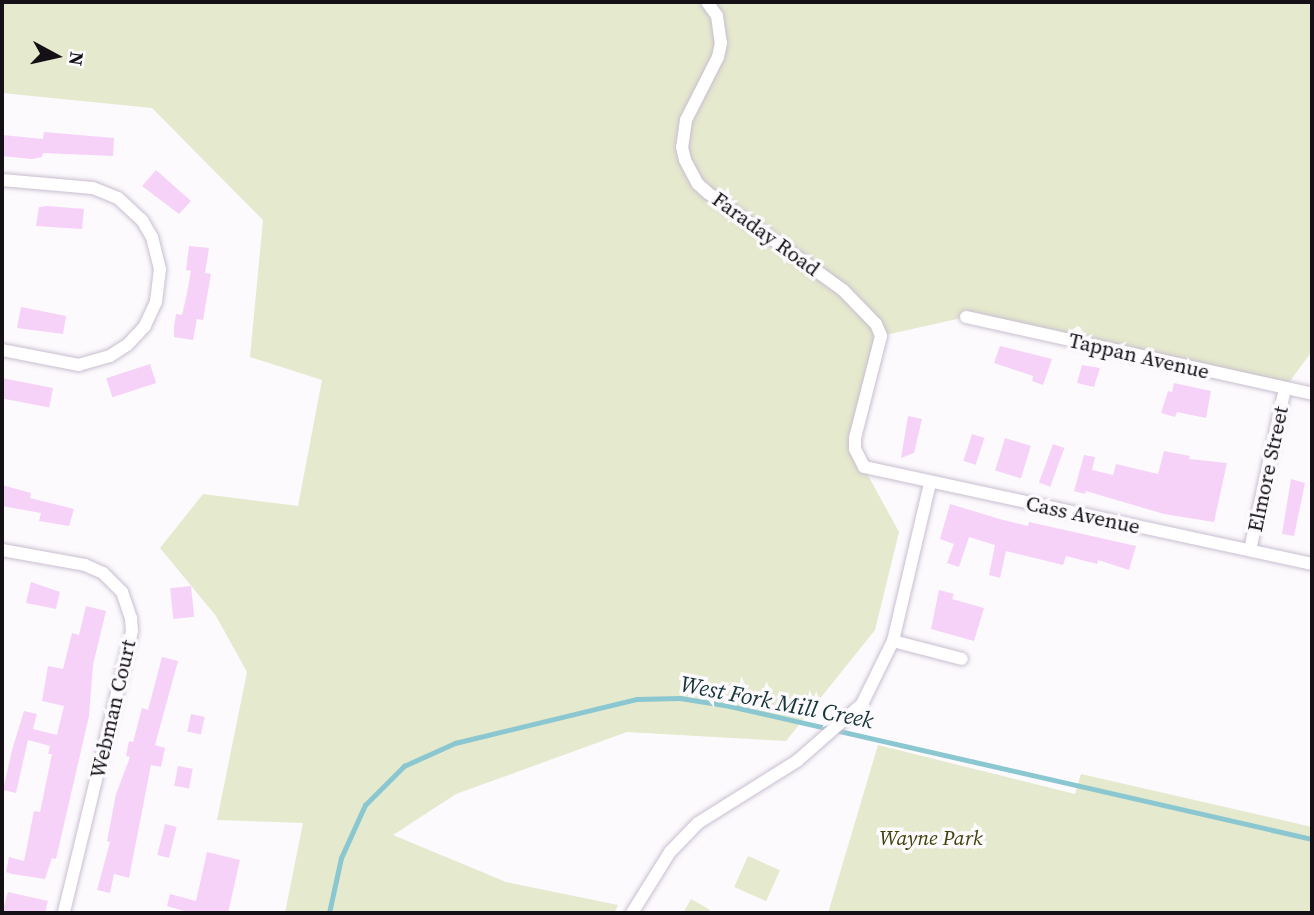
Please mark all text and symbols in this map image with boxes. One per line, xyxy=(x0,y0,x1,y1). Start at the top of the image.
north arrow xyxy=(21,21,91,91)
text: N xyxy=(63,50,91,68)
street label: Faraday Road xyxy=(707,187,825,281)
street label: Tappan Avenue xyxy=(1066,328,1212,384)
street label: Elmore Street xyxy=(1242,404,1294,534)
street label: Cass Avenue xyxy=(1024,491,1142,539)
street label: Webman Court xyxy=(85,637,141,781)
water label: West Fork Mill Creek xyxy=(678,670,876,734)
park label: Wayne Park xyxy=(879,825,983,851)

